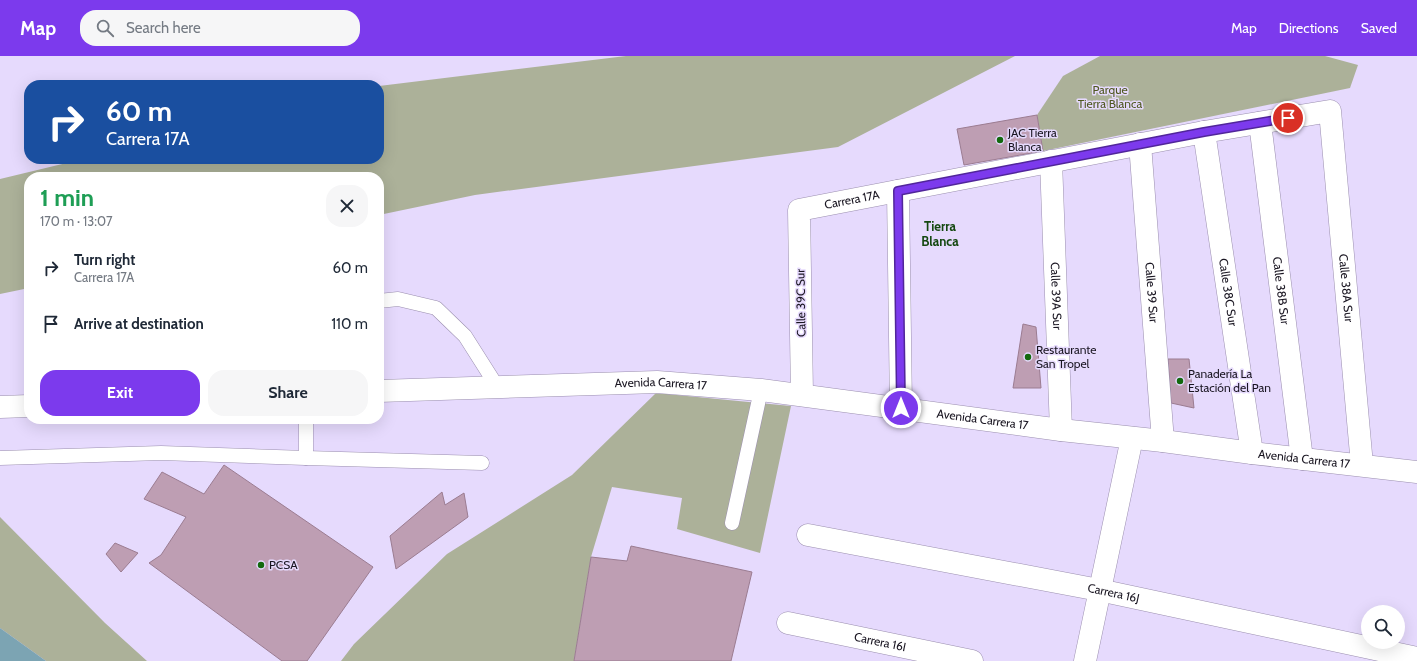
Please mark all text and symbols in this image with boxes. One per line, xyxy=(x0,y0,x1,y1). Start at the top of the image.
search box xyxy=(80,10,360,46)
text: Map xyxy=(20,17,56,40)
icon: search xyxy=(94,17,116,39)
text: Search here xyxy=(126,19,201,37)
text: Map xyxy=(1231,19,1257,37)
text: Directions xyxy=(1279,19,1339,37)
text: Saved xyxy=(1361,19,1397,37)
park label: Parque Tierra Blanca xyxy=(1078,82,1143,111)
text: 60 m xyxy=(106,94,172,128)
icon: right xyxy=(40,96,92,148)
pin xyxy=(1271,101,1305,135)
icon: arrive xyxy=(1277,107,1299,129)
place label: JAC Tierra Blanca xyxy=(1007,125,1057,154)
text: Carrera 17A xyxy=(106,128,190,150)
marker: JAC Tierra Blanca xyxy=(995,135,1005,145)
text: 1 min xyxy=(40,183,94,212)
button: close xyxy=(326,185,368,227)
street label: Carrera 17A xyxy=(823,187,881,212)
text: 170 m · 13:07 xyxy=(40,213,112,229)
district label: Tierra Blanca xyxy=(921,218,959,249)
text: Turn right xyxy=(74,251,135,269)
street label: Calle 38A Sur xyxy=(1336,253,1357,323)
street label: Calle 38B Sur xyxy=(1270,256,1293,326)
icon: right xyxy=(40,257,62,279)
street label: Calle 38C Sur xyxy=(1216,257,1241,327)
text: 60 m xyxy=(332,259,368,277)
street label: Calle 39A Sur xyxy=(1048,262,1065,330)
street label: Calle 39 Sur xyxy=(1142,262,1162,324)
text: Carrera 17A xyxy=(74,269,134,285)
street label: Calle 39C Sur xyxy=(792,269,809,337)
icon: arrive xyxy=(40,313,62,335)
text: Arrive at destination xyxy=(74,315,204,333)
text: 110 m xyxy=(331,315,368,333)
place label: Restaurante San Tropel xyxy=(1036,342,1096,371)
marker: Restaurante San Tropel xyxy=(1023,352,1033,362)
place label: Panadería La Estación del Pan xyxy=(1188,366,1271,395)
button: Exit xyxy=(40,370,200,416)
button: Share xyxy=(208,370,368,416)
street label: Avenida Carrera 17 xyxy=(614,374,707,393)
marker: Panadería La Estación del Pan xyxy=(1175,376,1185,386)
position arrow xyxy=(880,387,922,429)
street label: Avenida Carrera 17 xyxy=(936,406,1029,433)
street label: Avenida Carrera 17 xyxy=(1258,446,1351,471)
place label: PCSA xyxy=(269,557,298,572)
marker: PCSA xyxy=(256,560,266,570)
street label: Carrera 16J xyxy=(1086,580,1141,605)
map controls xyxy=(1361,605,1405,649)
button: search xyxy=(1361,605,1405,649)
street label: Carrera 16I xyxy=(853,629,908,654)

